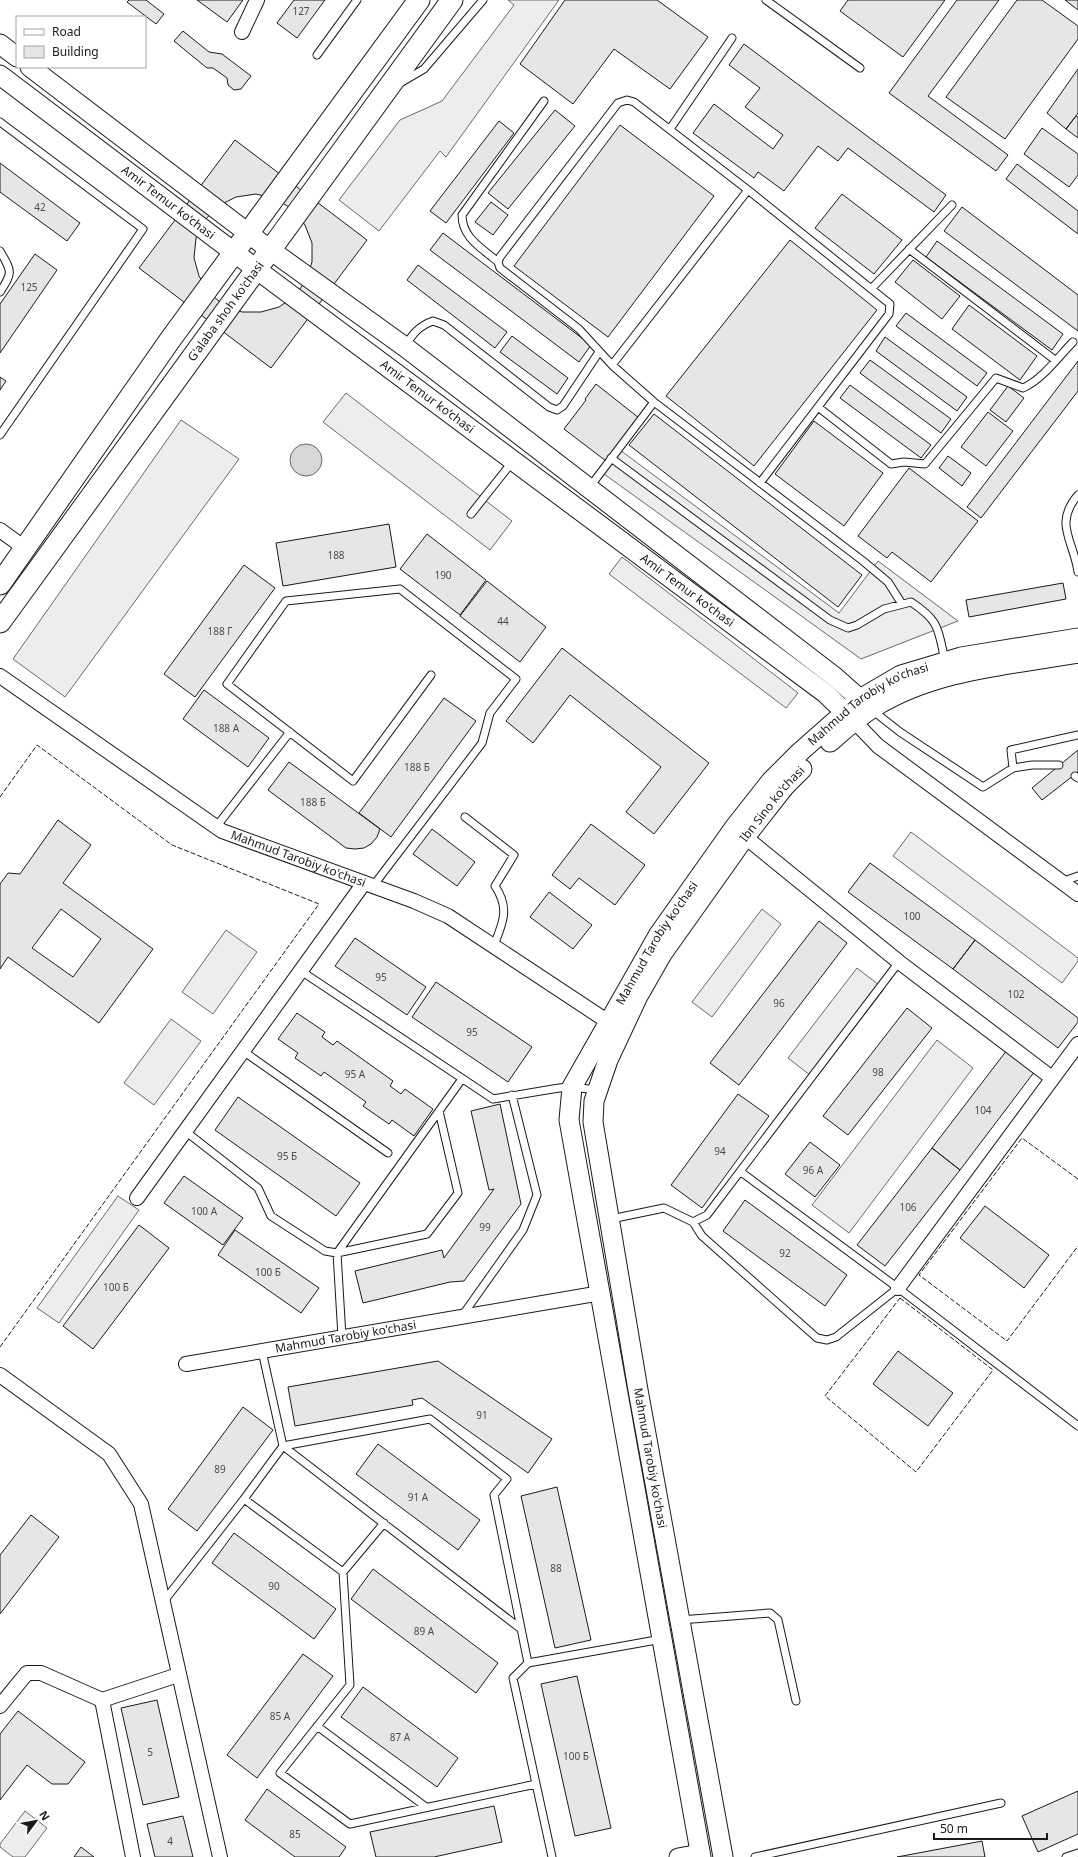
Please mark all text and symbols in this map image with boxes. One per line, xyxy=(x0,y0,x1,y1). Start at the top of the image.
house number: 127 xyxy=(292,4,310,18)
legend xyxy=(16,16,146,68)
text: Road xyxy=(52,23,81,40)
text: Building xyxy=(52,43,99,60)
street label: Amir Temur ko‘chasi xyxy=(118,161,219,243)
house number: 42 xyxy=(34,200,46,214)
street label: G'alaba shoh ko'chasi xyxy=(183,257,268,365)
house number: 125 xyxy=(20,280,38,294)
street label: Amir Temur ko‘chasi xyxy=(377,356,478,437)
house number: 188 xyxy=(327,548,345,562)
street label: Amir Temur ko‘chasi xyxy=(637,549,738,631)
house number: 190 xyxy=(434,568,452,582)
house number: 44 xyxy=(497,614,509,628)
house number: 188 Г xyxy=(208,624,232,638)
street label: Mahmud Tarobiy ko'chasi xyxy=(804,658,930,749)
house number: 188 А xyxy=(213,721,240,735)
house number: 188 Б xyxy=(404,760,430,774)
street label: Ibn Sino ko'chasi xyxy=(735,762,808,845)
house number: 188 Б xyxy=(300,795,326,809)
street label: Mahmud Tarobiy ko'chasi xyxy=(229,826,368,891)
street label: Mahmud Tarobiy ko'chasi xyxy=(612,878,702,1008)
house number: 100 xyxy=(903,909,921,923)
house number: 95 xyxy=(375,970,387,984)
house number: 102 xyxy=(1007,987,1025,1001)
house number: 96 xyxy=(773,996,785,1010)
house number: 95 xyxy=(466,1025,478,1039)
house number: 98 xyxy=(872,1065,884,1079)
house number: 95 А xyxy=(345,1067,366,1081)
house number: 104 xyxy=(974,1103,992,1117)
house number: 94 xyxy=(714,1144,726,1158)
house number: 95 Б xyxy=(277,1149,297,1163)
house number: 96 А xyxy=(803,1163,824,1177)
house number: 106 xyxy=(899,1200,917,1214)
house number: 100 А xyxy=(191,1204,218,1218)
house number: 99 xyxy=(479,1220,491,1234)
house number: 92 xyxy=(779,1246,791,1260)
house number: 100 Б xyxy=(255,1265,281,1279)
house number: 100 Б xyxy=(103,1280,129,1294)
street label: Mahmud Tarobiy ko'chasi xyxy=(274,1316,417,1357)
street label: Mahmud Tarobiy ko'chasi xyxy=(630,1386,671,1530)
house number: 91 xyxy=(476,1408,488,1422)
house number: 89 xyxy=(214,1462,226,1476)
house number: 91 А xyxy=(408,1490,429,1504)
house number: 88 xyxy=(550,1561,562,1575)
house number: 90 xyxy=(268,1579,280,1593)
house number: 89 А xyxy=(414,1624,435,1638)
house number: 85 А xyxy=(270,1709,291,1723)
house number: 87 А xyxy=(390,1730,411,1744)
house number: 5 xyxy=(147,1745,153,1759)
house number: 100 Б xyxy=(563,1749,589,1763)
north arrow xyxy=(16,1801,56,1841)
text: N xyxy=(36,1808,54,1823)
scale bar xyxy=(934,1815,1047,1841)
text: 50 m xyxy=(940,1820,968,1837)
house number: 85 xyxy=(289,1827,301,1841)
house number: 4 xyxy=(167,1834,173,1848)

